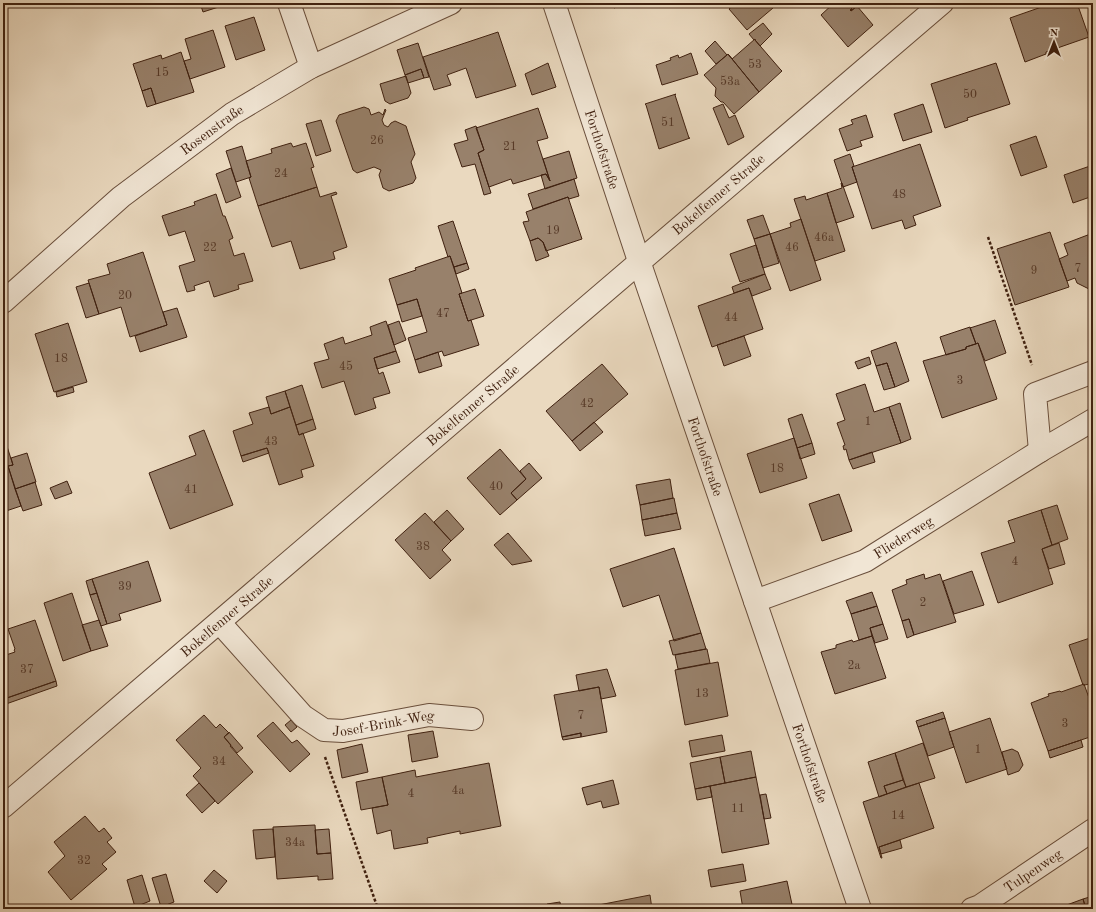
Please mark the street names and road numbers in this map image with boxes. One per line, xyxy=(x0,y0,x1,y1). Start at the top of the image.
street label: Rosenstraße xyxy=(178,103,246,158)
street label: Forthofstraße xyxy=(582,108,621,191)
street label: Bokelfenner Straße xyxy=(670,152,768,238)
street label: Bokelfenner Straße xyxy=(424,363,522,449)
street label: Forthofstraße xyxy=(685,415,725,498)
street label: Fliederweg xyxy=(871,514,936,562)
street label: Bokelfenner Straße xyxy=(178,574,276,660)
street label: Josef-Brink-Weg xyxy=(332,709,435,739)
street label: Forthofstraße xyxy=(789,722,829,805)
street label: Tulpenweg xyxy=(1002,847,1065,896)

